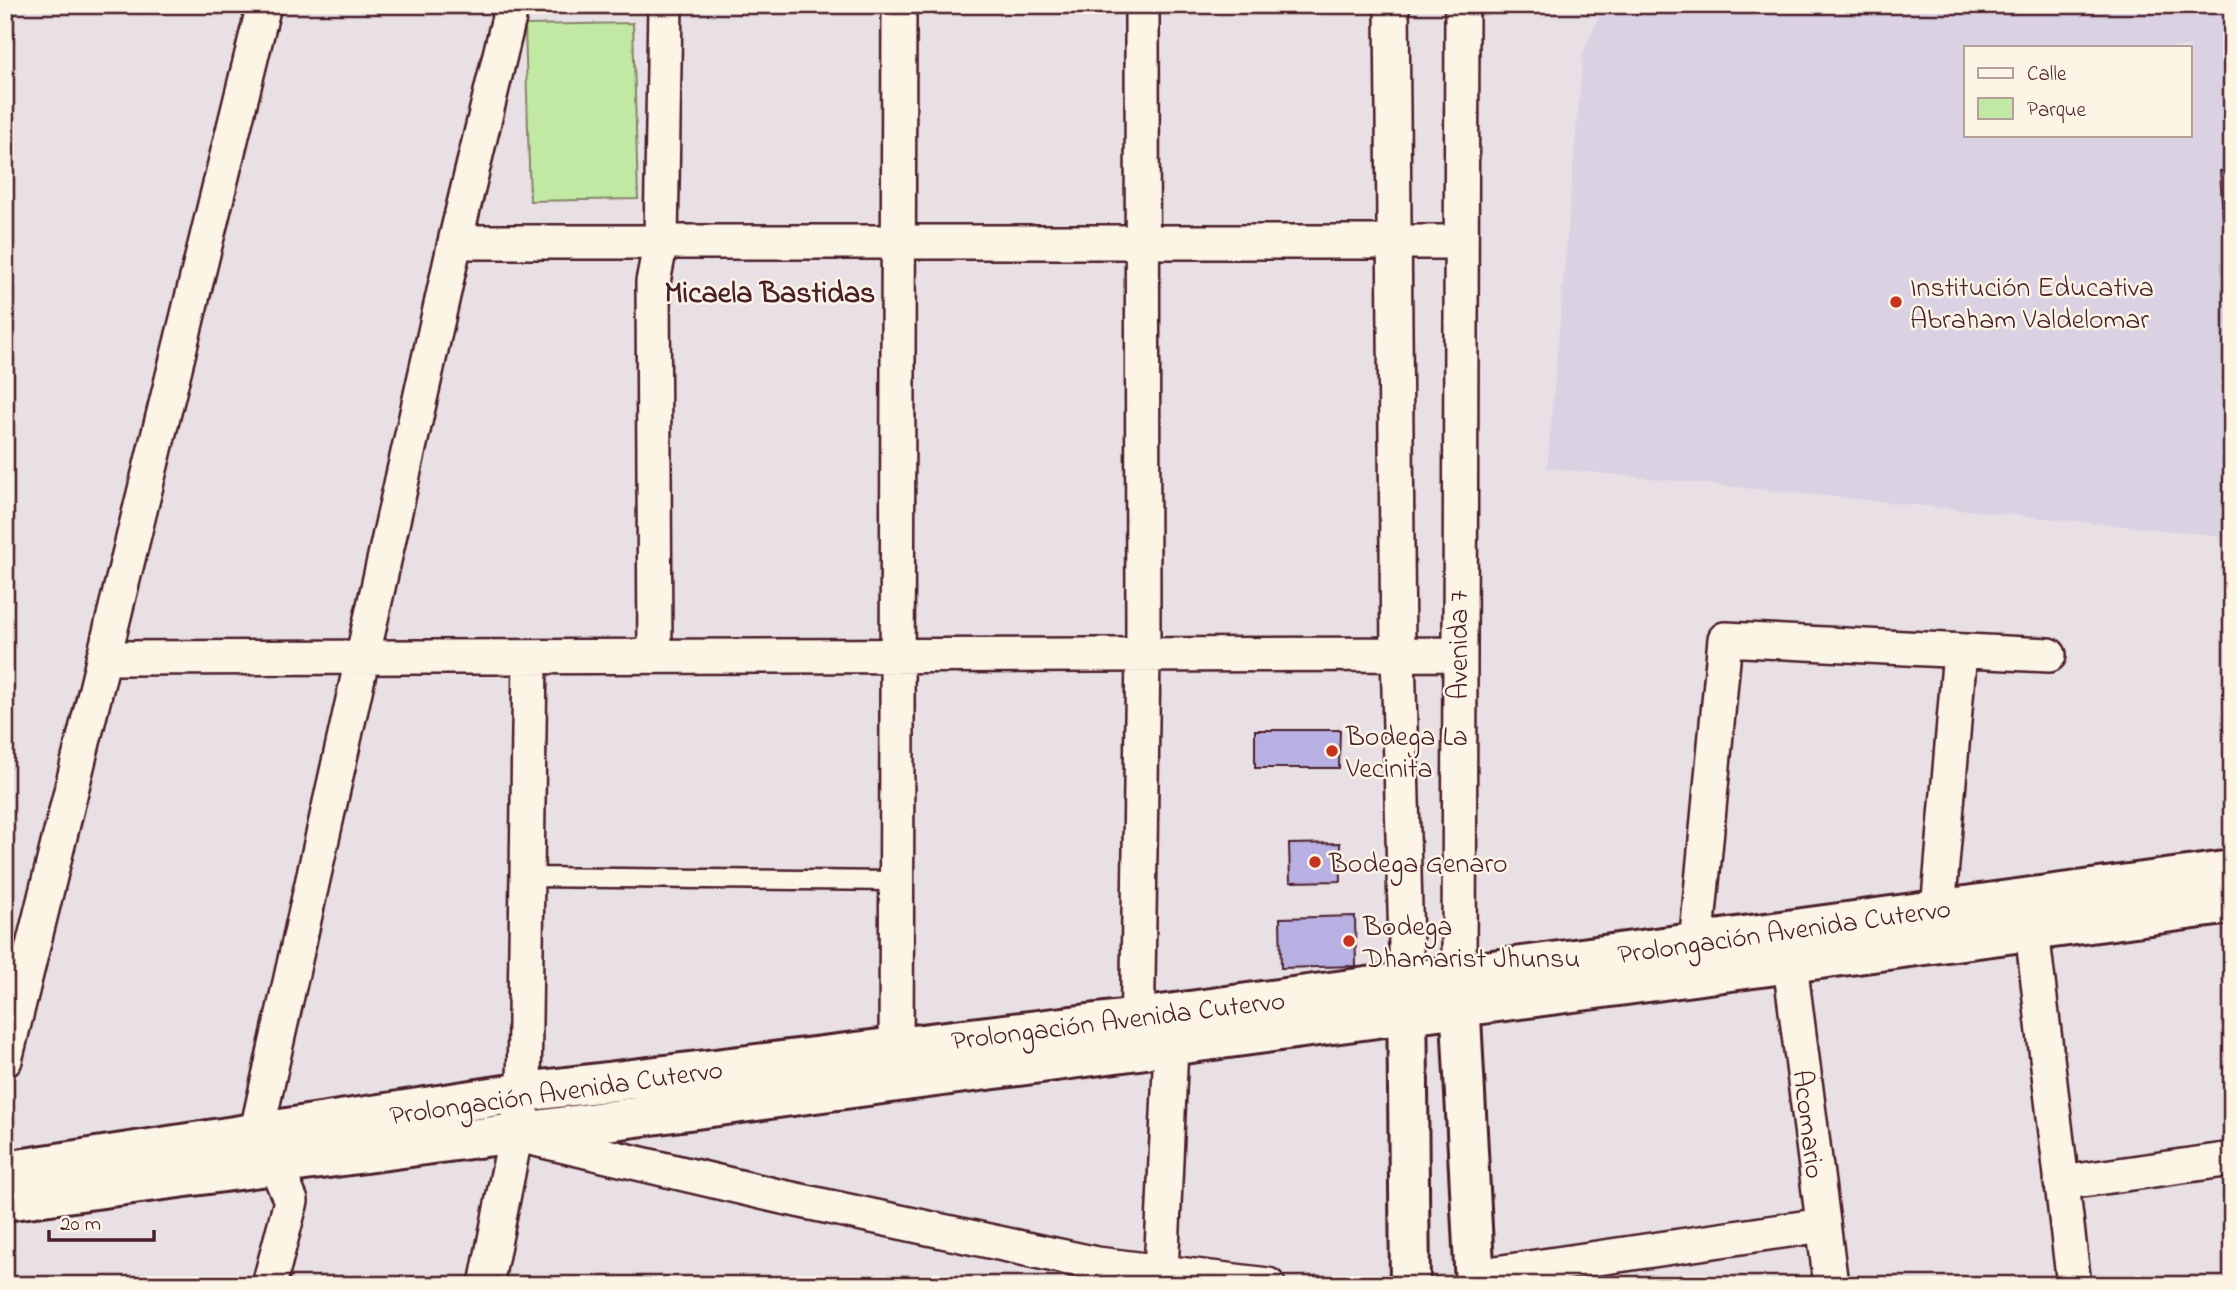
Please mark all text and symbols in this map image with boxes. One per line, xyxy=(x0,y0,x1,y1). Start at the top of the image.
legend xyxy=(1964,46,2192,136)
text: Calle xyxy=(2027,60,2067,90)
text: Parque xyxy=(2027,96,2086,126)
place label: Institución Educativa Abraham Valdelomar xyxy=(1910,269,2154,342)
district label: Micaela Bastidas xyxy=(665,273,875,317)
marker: Institución Educativa Abraham Valdelomar xyxy=(1888,294,1904,310)
street label: Avenida 7 xyxy=(1440,590,1481,700)
place label: Bodega La Vecinita xyxy=(1345,718,1468,791)
marker: Bodega La Vecinita xyxy=(1324,743,1340,759)
place label: Bodega Genaro xyxy=(1328,845,1508,886)
marker: Bodega Genaro xyxy=(1307,854,1323,870)
street label: Prolongación Avenida Cutervo xyxy=(1615,890,1954,977)
place label: Bodega Dhamarist Jhunsu xyxy=(1362,908,1580,981)
marker: Bodega Dhamarist Jhunsu xyxy=(1341,933,1357,949)
street label: Prolongación Avenida Cutervo xyxy=(949,982,1288,1063)
street label: Prolongación Avenida Cutervo xyxy=(387,1051,726,1138)
street label: Acomario xyxy=(1780,1068,1834,1181)
scale bar xyxy=(49,1199,154,1243)
text: 20 m xyxy=(60,1210,101,1240)

